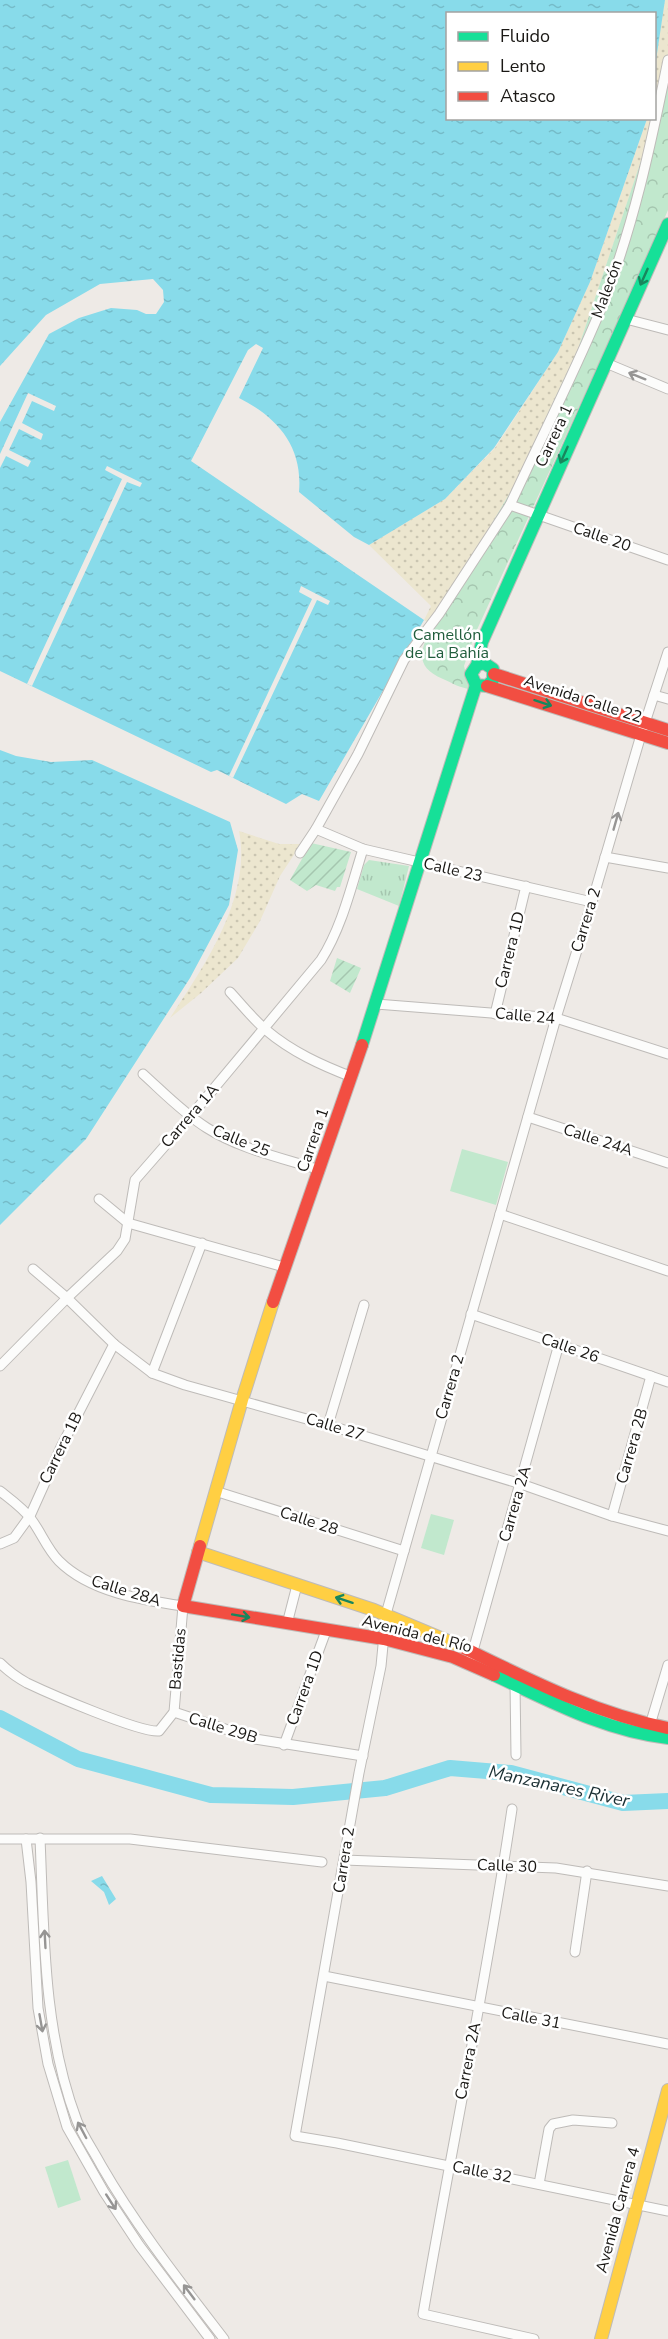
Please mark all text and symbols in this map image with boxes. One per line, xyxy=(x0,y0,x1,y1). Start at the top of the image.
legend xyxy=(446,12,656,120)
text: Fluido xyxy=(500,24,550,48)
text: Lento xyxy=(500,54,546,78)
text: Atasco xyxy=(500,84,556,108)
street label: Malecón xyxy=(586,257,628,321)
one-way arrow xyxy=(638,268,649,286)
one-way arrow xyxy=(628,370,647,381)
street label: Carrera 1 xyxy=(530,401,578,471)
one-way arrow xyxy=(557,445,569,463)
street label: Calle 20 xyxy=(570,517,634,557)
park label: Camellón de La Bahía xyxy=(405,624,489,664)
street label: Avenida Calle 22 xyxy=(521,670,645,728)
one-way arrow xyxy=(533,699,552,710)
one-way arrow xyxy=(611,812,622,831)
street label: Calle 23 xyxy=(421,853,485,887)
street label: Carrera 2 xyxy=(566,885,606,955)
street label: Carrera 1D xyxy=(490,909,530,991)
street label: Calle 24 xyxy=(494,1002,556,1030)
street label: Carrera 1A xyxy=(156,1079,224,1153)
street label: Carrera 1 xyxy=(292,1105,334,1175)
street label: Calle 24A xyxy=(560,1118,636,1162)
street label: Calle 25 xyxy=(209,1120,273,1162)
street label: Calle 26 xyxy=(538,1328,602,1368)
street label: Carrera 2 xyxy=(430,1352,470,1422)
street label: Carrera 2B xyxy=(611,1406,653,1486)
street label: Carrera 1B xyxy=(34,1408,88,1488)
street label: Calle 27 xyxy=(303,1408,367,1446)
street label: Carrera 2A xyxy=(494,1463,536,1545)
street label: Calle 28 xyxy=(277,1501,341,1541)
street label: Calle 28A xyxy=(88,1570,164,1612)
one-way arrow xyxy=(335,1594,354,1605)
street label: Avenida del Río xyxy=(360,1610,474,1658)
one-way arrow xyxy=(230,1611,250,1622)
street label: Bastidas xyxy=(164,1627,192,1691)
street label: Carrera 1D xyxy=(281,1647,329,1729)
street label: Calle 29B xyxy=(186,1707,260,1749)
water label: Manzanares River xyxy=(486,1759,632,1813)
street label: Carrera 2 xyxy=(328,1825,360,1895)
street label: Calle 30 xyxy=(477,1854,537,1878)
one-way arrow xyxy=(40,1930,51,1950)
street label: Calle 31 xyxy=(499,2001,563,2035)
one-way arrow xyxy=(36,2012,47,2032)
street label: Carrera 2A xyxy=(450,2020,486,2102)
one-way arrow xyxy=(76,2121,87,2139)
street label: Avenida Carrera 4 xyxy=(591,2144,645,2275)
street label: Calle 32 xyxy=(450,2155,514,2189)
one-way arrow xyxy=(105,2194,117,2210)
one-way arrow xyxy=(182,2285,195,2301)

